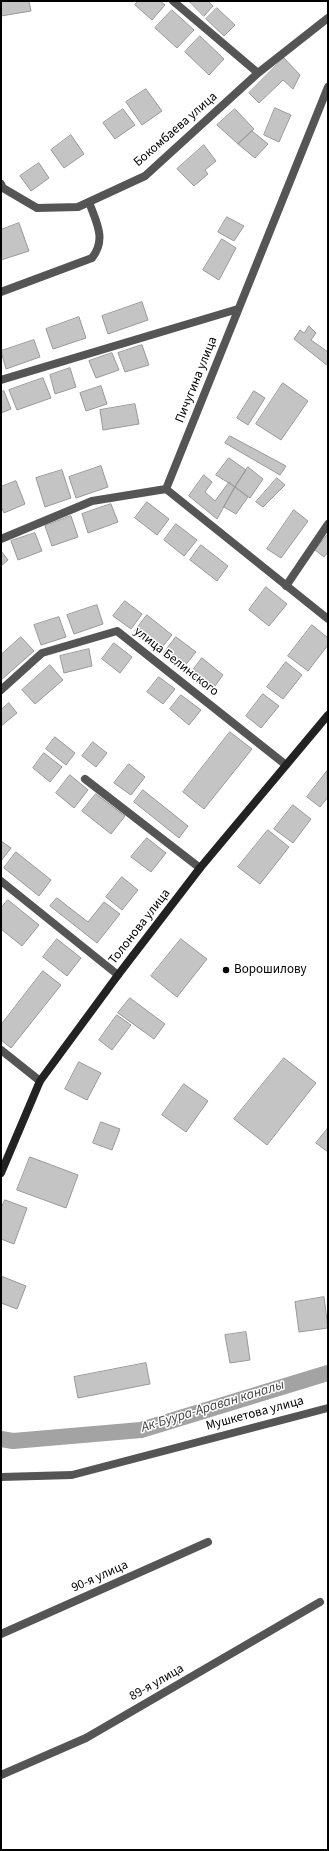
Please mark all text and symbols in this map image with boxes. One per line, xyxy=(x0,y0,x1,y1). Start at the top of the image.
street label: Бокомбаева улица xyxy=(131,89,221,171)
street label: Пичугина улица xyxy=(173,335,221,425)
street label: улица Белинского xyxy=(131,624,221,700)
street label: Толонова улица xyxy=(106,886,174,968)
place label: Ворошилову xyxy=(234,962,307,978)
marker: Ворошилову xyxy=(221,965,231,975)
water label: Ак-Буура-Араван каналы xyxy=(139,1377,287,1437)
street label: Мушкетова улица xyxy=(204,1393,306,1435)
street label: 90-я улица xyxy=(69,1558,131,1596)
street label: 89-я улица xyxy=(127,1661,187,1705)

